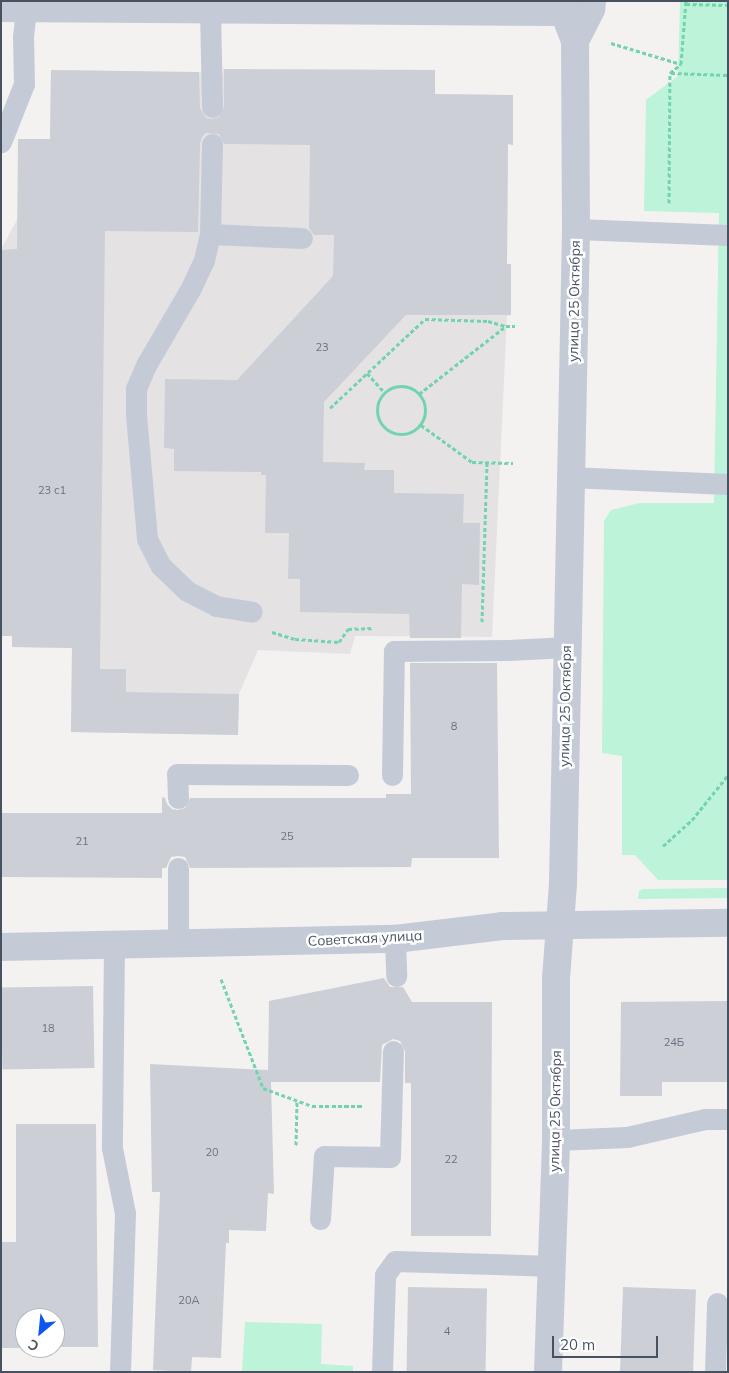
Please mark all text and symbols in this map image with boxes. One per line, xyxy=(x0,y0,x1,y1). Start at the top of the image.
street label: улица 25 Октября xyxy=(565,240,583,362)
house number: 23 xyxy=(315,340,329,354)
house number: 23 с1 xyxy=(38,483,66,497)
street label: улица 25 Октября xyxy=(556,645,574,767)
house number: 8 xyxy=(451,719,457,733)
house number: 25 xyxy=(280,829,294,843)
house number: 21 xyxy=(75,834,89,848)
street label: Советская улица xyxy=(307,927,423,949)
house number: 18 xyxy=(41,1021,55,1035)
house number: 24Б xyxy=(664,1035,684,1049)
street label: улица 25 Октября xyxy=(546,1050,564,1172)
house number: 20 xyxy=(205,1145,219,1159)
house number: 22 xyxy=(444,1152,458,1166)
house number: 20А xyxy=(178,1293,200,1307)
north arrow xyxy=(15,1308,65,1358)
house number: 4 xyxy=(444,1324,450,1338)
scale bar xyxy=(554,1326,660,1358)
text: С xyxy=(25,1335,42,1356)
text: 20 m xyxy=(560,1335,595,1354)

